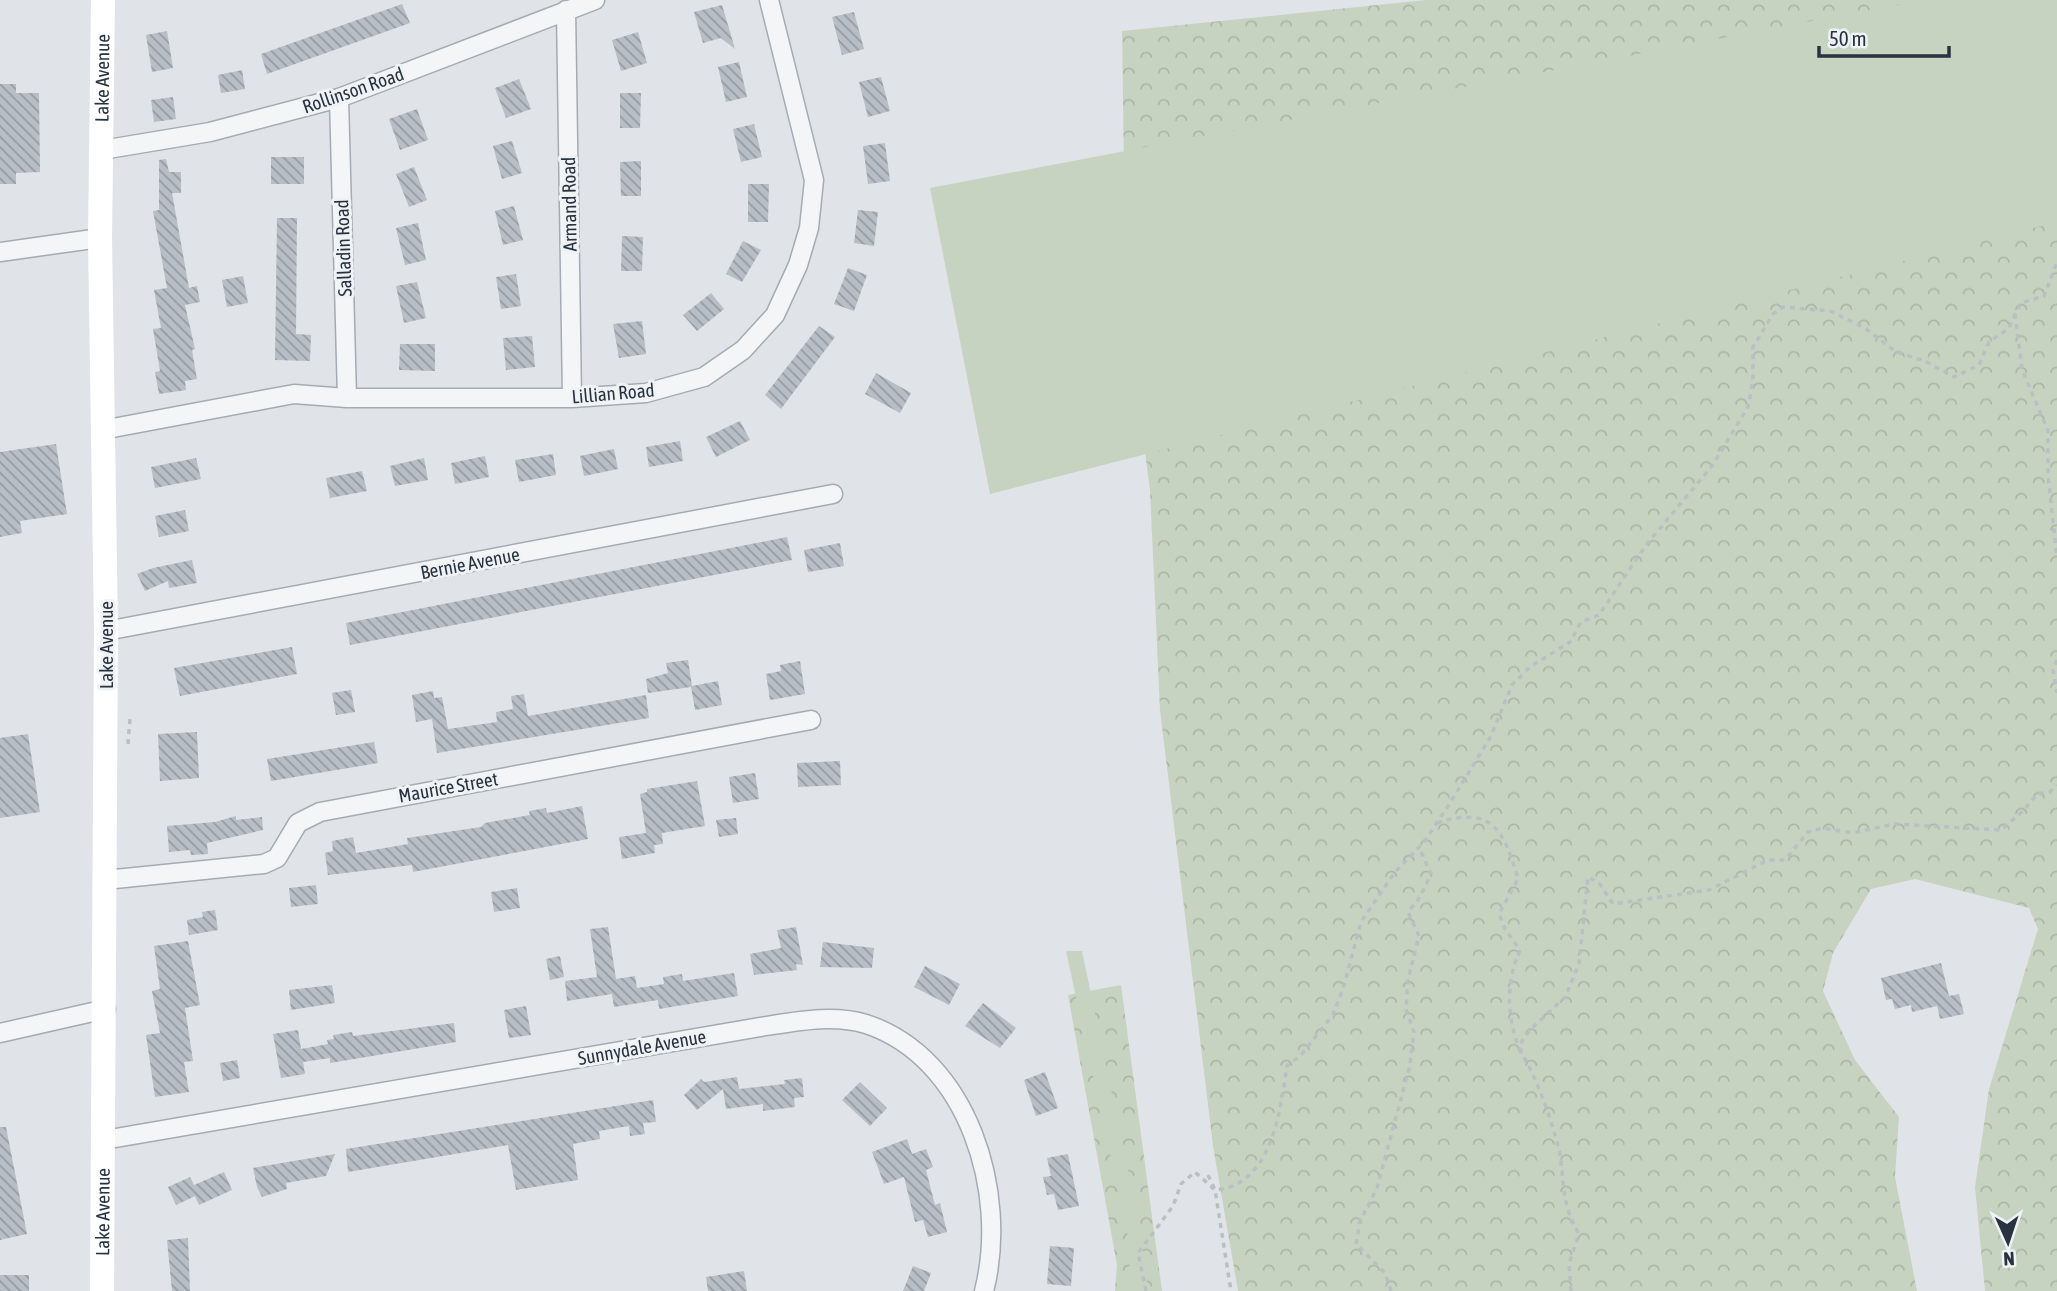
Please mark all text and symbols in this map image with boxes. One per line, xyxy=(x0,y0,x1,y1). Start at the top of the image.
scale bar xyxy=(1819,14,1948,58)
text: 50 m xyxy=(1829,26,1867,50)
street label: Lake Avenue xyxy=(90,34,114,122)
street label: Rollinson Road xyxy=(299,62,407,118)
street label: Armand Road xyxy=(557,157,581,251)
street label: Salladin Road xyxy=(330,199,356,297)
street label: Lillian Road xyxy=(571,378,655,408)
street label: Bernie Avenue xyxy=(418,543,522,583)
street label: Lake Avenue xyxy=(95,601,117,689)
street label: Maurice Street xyxy=(397,767,499,807)
street label: Sunnydale Avenue xyxy=(576,1025,708,1069)
street label: Lake Avenue xyxy=(91,1168,114,1256)
north arrow xyxy=(1973,1207,2043,1277)
text: N xyxy=(2003,1248,2015,1270)

